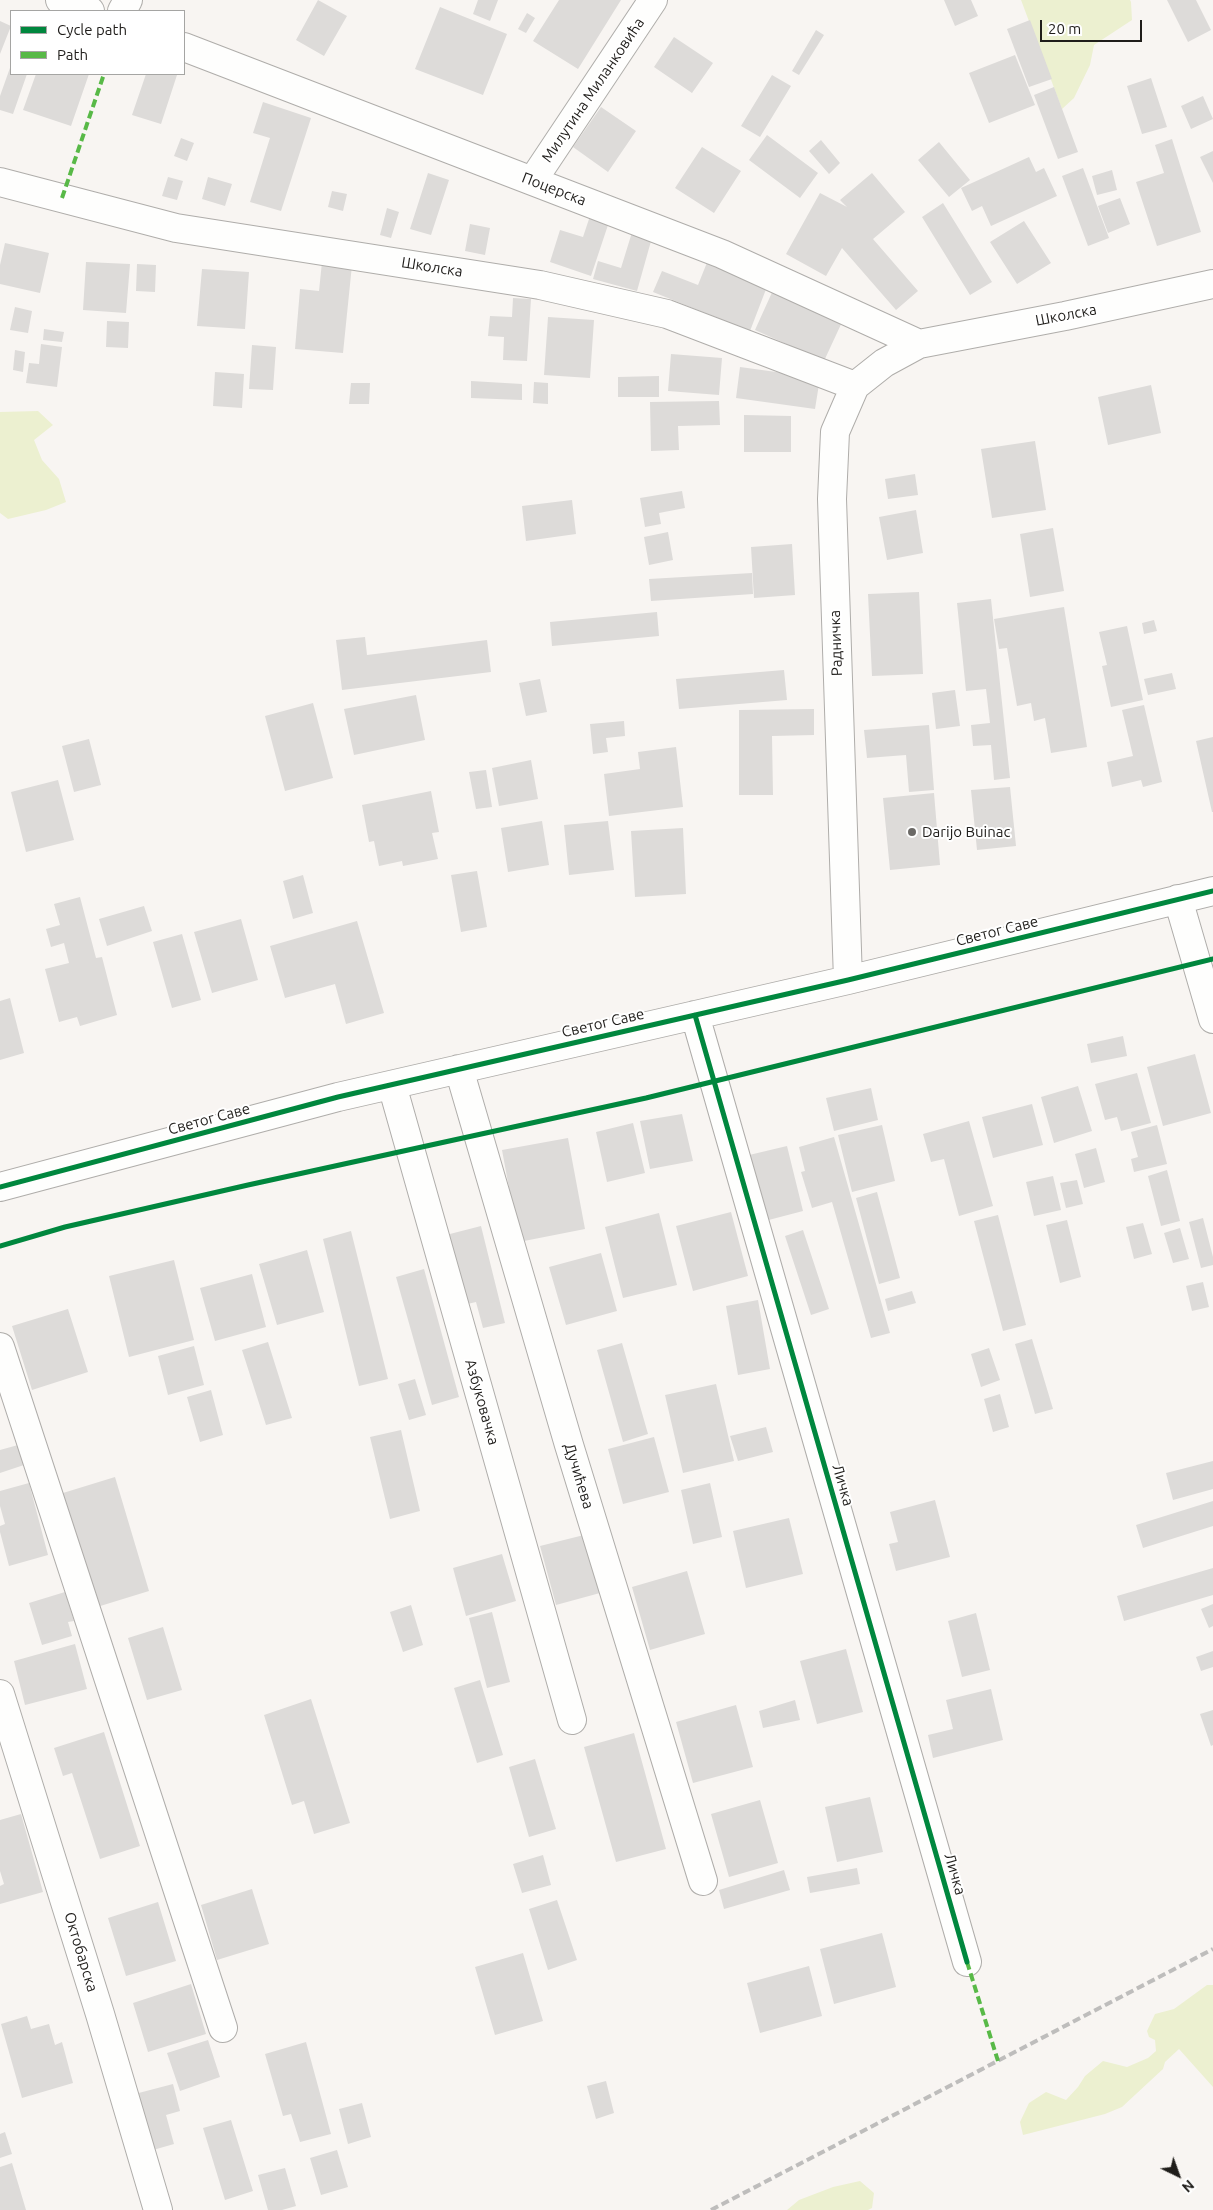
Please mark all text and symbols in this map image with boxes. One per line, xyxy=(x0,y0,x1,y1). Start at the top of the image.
legend xyxy=(10,10,185,75)
scale bar xyxy=(1043,10,1146,42)
street label: Милутина Миланковића xyxy=(538,14,648,166)
text: 20 m xyxy=(1048,20,1081,37)
text: Cycle path xyxy=(57,21,127,38)
text: Path xyxy=(57,46,88,63)
street label: Поцерска xyxy=(519,169,589,209)
street label: Школска xyxy=(400,253,464,281)
street label: Школска xyxy=(1034,300,1098,330)
street label: Радничка xyxy=(826,610,846,676)
place label: Darijo Buinac xyxy=(922,823,1010,841)
marker: Darijo Buinac xyxy=(906,826,918,838)
street label: Светог Саве xyxy=(954,912,1040,950)
street label: Светог Саве xyxy=(560,1005,646,1041)
street label: Светог Саве xyxy=(166,1099,252,1139)
street label: Азбуковачка xyxy=(461,1357,503,1447)
street label: Дучићева xyxy=(560,1441,598,1511)
street label: Личка xyxy=(828,1462,858,1508)
street label: Личка xyxy=(940,1851,970,1897)
street label: Октобарска xyxy=(60,1910,102,1994)
north arrow xyxy=(1153,2150,1203,2200)
text: N xyxy=(1179,2177,1197,2196)

